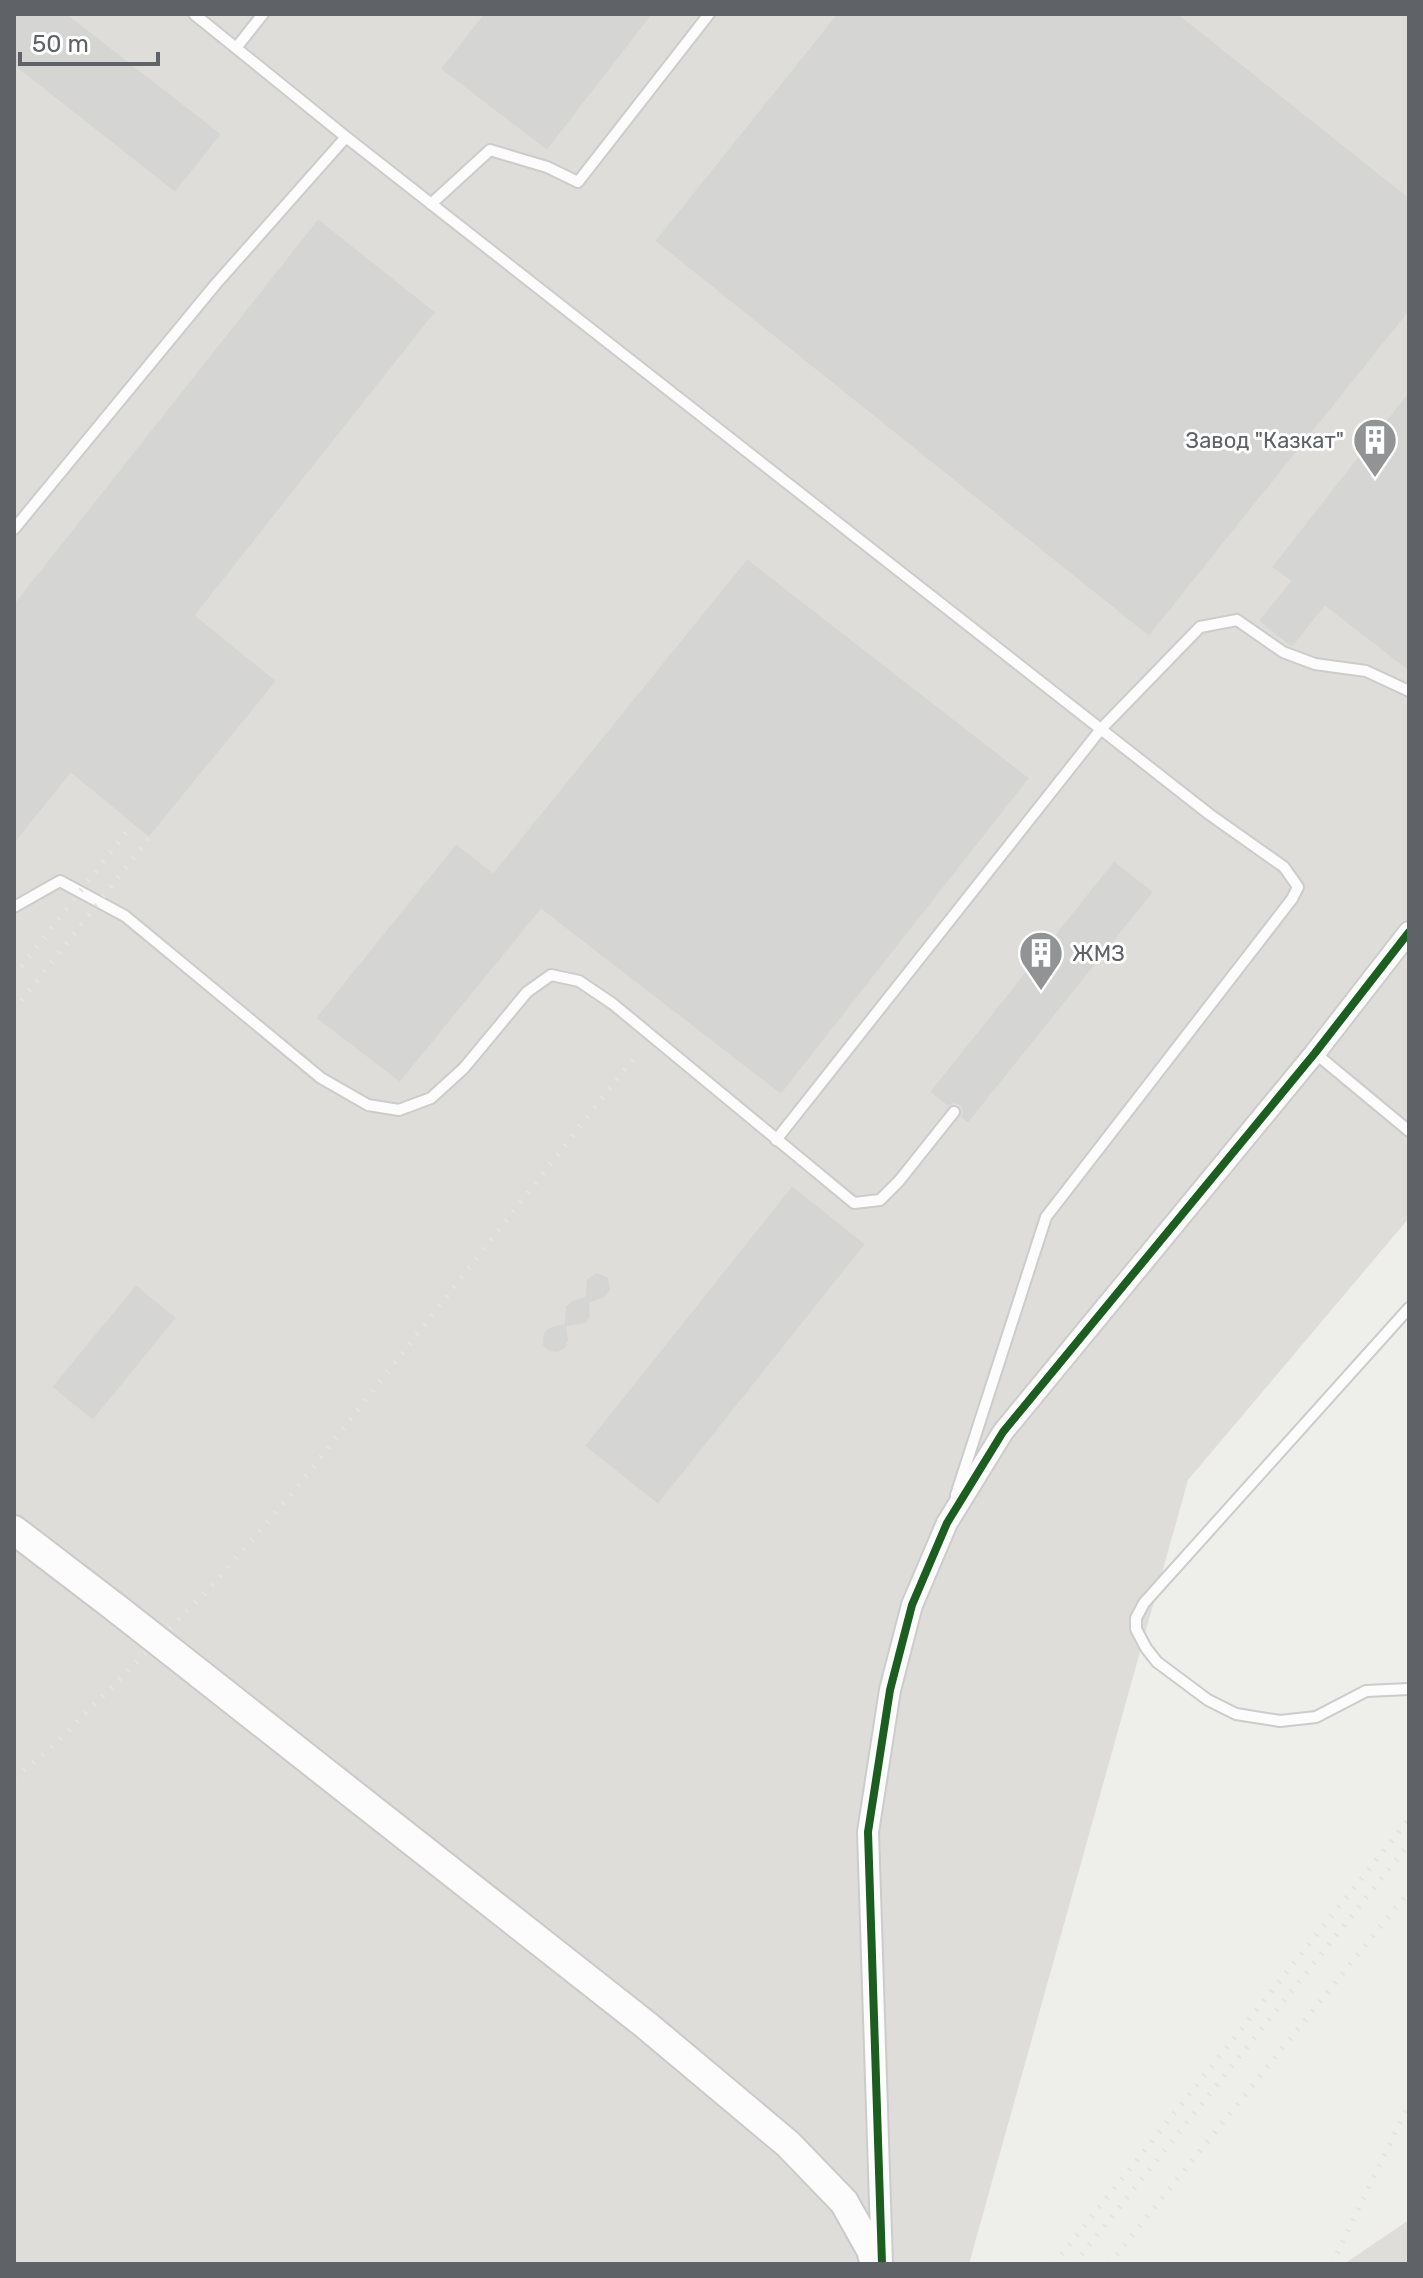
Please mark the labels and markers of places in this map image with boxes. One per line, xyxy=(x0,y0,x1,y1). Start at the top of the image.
building icon: Завод "Казкат" xyxy=(1351,416,1399,479)
place label: Завод "Казкат" xyxy=(1185,427,1344,454)
building icon: ЖМЗ xyxy=(1017,929,1065,992)
place label: ЖМЗ xyxy=(1072,940,1125,967)

